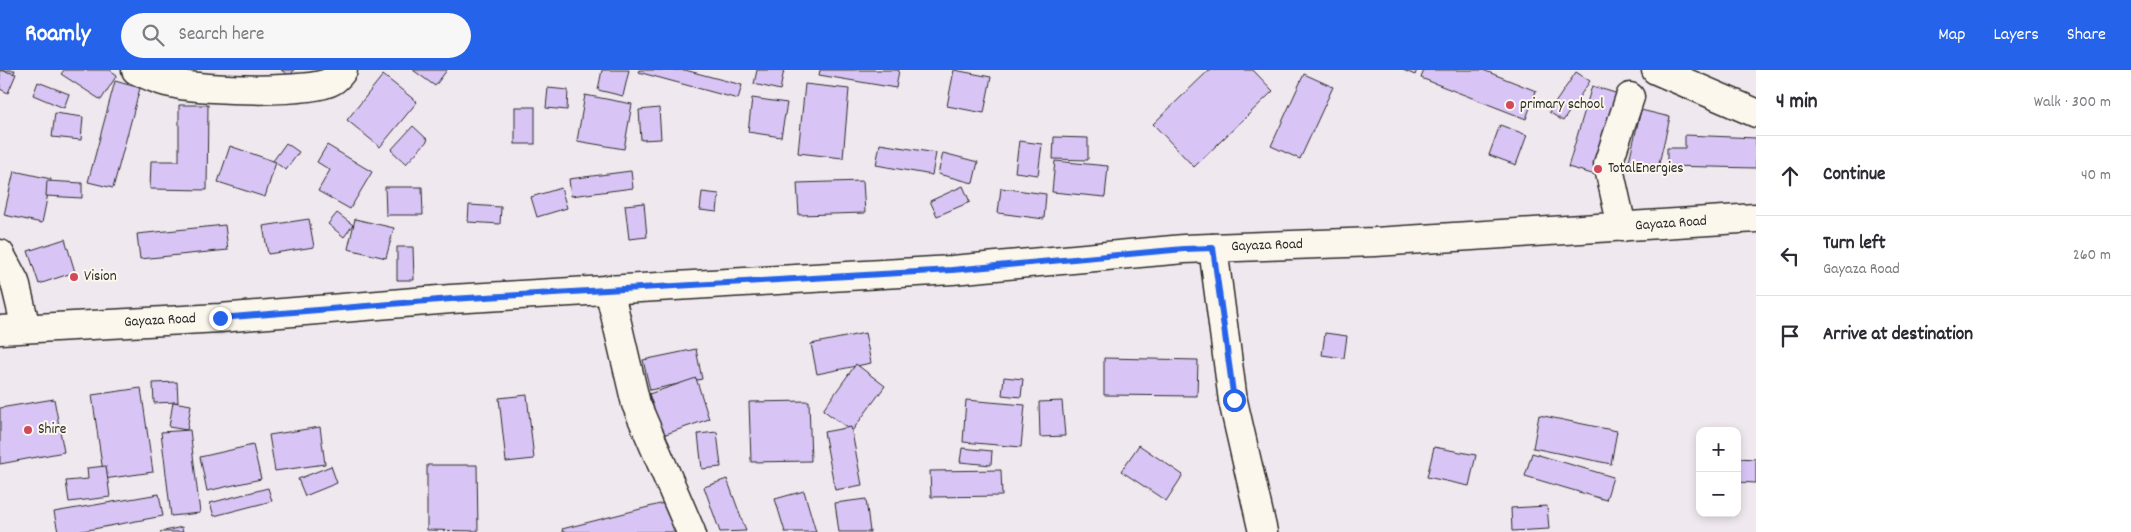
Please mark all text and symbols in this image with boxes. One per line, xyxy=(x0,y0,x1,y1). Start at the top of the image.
search box xyxy=(121,13,471,58)
text: Roamly xyxy=(25,18,91,52)
icon: search xyxy=(139,21,167,49)
text: Search here xyxy=(179,22,264,49)
text: Map xyxy=(1938,23,1965,48)
text: Layers xyxy=(1993,23,2039,48)
text: Share xyxy=(2067,23,2106,48)
text: 4 min xyxy=(1776,88,1818,118)
text: Walk · 300 m xyxy=(2034,91,2111,114)
place label: primary school xyxy=(1520,94,1604,116)
marker: primary school xyxy=(1504,99,1516,111)
place label: TotalEnergies xyxy=(1608,158,1684,180)
icon: ahead xyxy=(1776,162,1804,190)
text: Continue xyxy=(1823,162,1885,189)
marker: TotalEnergies xyxy=(1592,163,1604,175)
text: 40 m xyxy=(2081,164,2111,187)
street label: Gayaza Road xyxy=(1634,211,1708,237)
text: Turn left xyxy=(1823,231,1886,258)
street label: Gayaza Road xyxy=(1231,234,1303,258)
icon: left xyxy=(1776,242,1804,270)
text: 260 m xyxy=(2073,244,2111,267)
text: Gayaza Road xyxy=(1823,258,1900,281)
place label: Vision xyxy=(84,266,117,288)
marker: Vision xyxy=(68,271,80,283)
route end xyxy=(209,307,232,330)
street label: Gayaza Road xyxy=(123,308,197,334)
icon: arrive xyxy=(1776,322,1804,350)
text: Arrive at destination xyxy=(1823,322,1973,349)
route start xyxy=(1223,389,1246,412)
place label: Shire xyxy=(38,419,67,441)
marker: Shire xyxy=(22,424,34,436)
map controls xyxy=(1696,427,1741,517)
button: + xyxy=(1696,427,1741,472)
button: − xyxy=(1696,472,1741,517)

